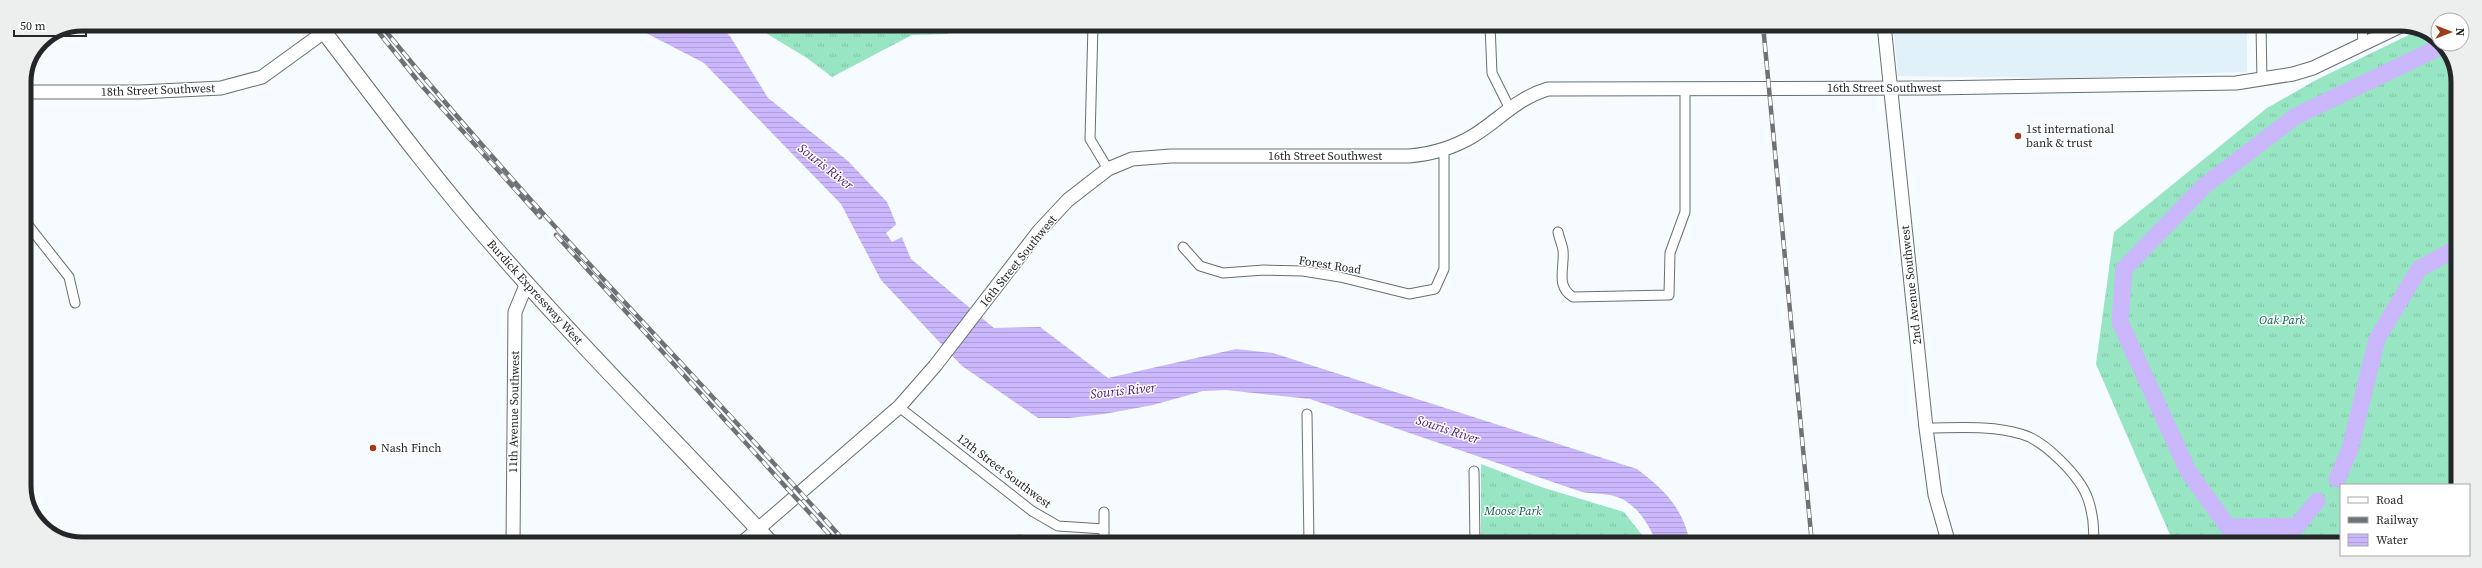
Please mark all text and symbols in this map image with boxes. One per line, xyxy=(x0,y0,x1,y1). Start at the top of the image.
scale bar xyxy=(14,12,86,38)
north arrow xyxy=(2430,12,2470,52)
text: 50 m xyxy=(20,18,46,34)
text: N xyxy=(2452,28,2467,36)
street label: 18th Street Southwest xyxy=(101,80,215,100)
street label: 16th Street Southwest xyxy=(1827,80,1941,96)
place label: 1st international bank & trust xyxy=(2026,121,2115,151)
marker: 1st international bank & trust xyxy=(2013,131,2023,141)
water label: Souris River xyxy=(795,139,857,194)
street label: 16th Street Southwest xyxy=(1268,148,1382,164)
street label: 16th Street Southwest xyxy=(976,212,1060,310)
street label: 2nd Avenue Southwest xyxy=(1897,225,1925,345)
street label: Burdick Expressway West xyxy=(484,236,587,348)
street label: Forest Road xyxy=(1298,252,1363,278)
park label: Oak Park xyxy=(2259,312,2305,328)
street label: 11th Avenue Southwest xyxy=(505,350,523,473)
water label: Souris River xyxy=(1089,379,1157,402)
water label: Souris River xyxy=(1414,411,1482,448)
street label: 12th Street Southwest xyxy=(954,430,1055,512)
place label: Nash Finch xyxy=(381,440,441,456)
marker: Nash Finch xyxy=(368,443,378,453)
legend xyxy=(2340,484,2470,556)
text: Road xyxy=(2376,492,2403,508)
park label: Moose Park xyxy=(1483,503,1542,519)
text: Railway xyxy=(2376,512,2419,528)
text: Water xyxy=(2376,532,2408,548)

